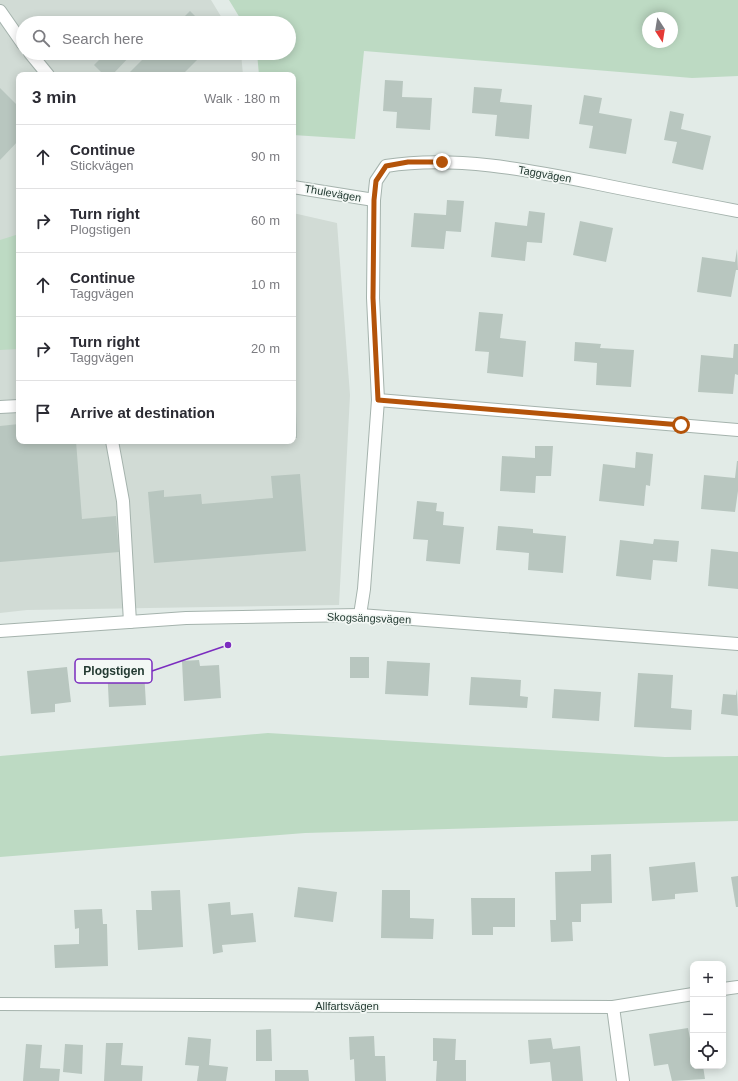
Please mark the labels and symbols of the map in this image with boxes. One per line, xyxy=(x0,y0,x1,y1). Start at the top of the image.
north arrow xyxy=(642,12,678,48)
route end xyxy=(433,153,451,171)
street label: Taggvägen xyxy=(517,163,573,185)
street label: Thulevägen xyxy=(304,182,362,204)
route start xyxy=(672,416,690,434)
street label: Skogsängsvägen xyxy=(327,611,411,625)
callout: Plogstigen xyxy=(75,659,152,683)
text: Plogstigen xyxy=(83,664,145,678)
street label: Allfartsvägen xyxy=(315,1000,379,1012)

